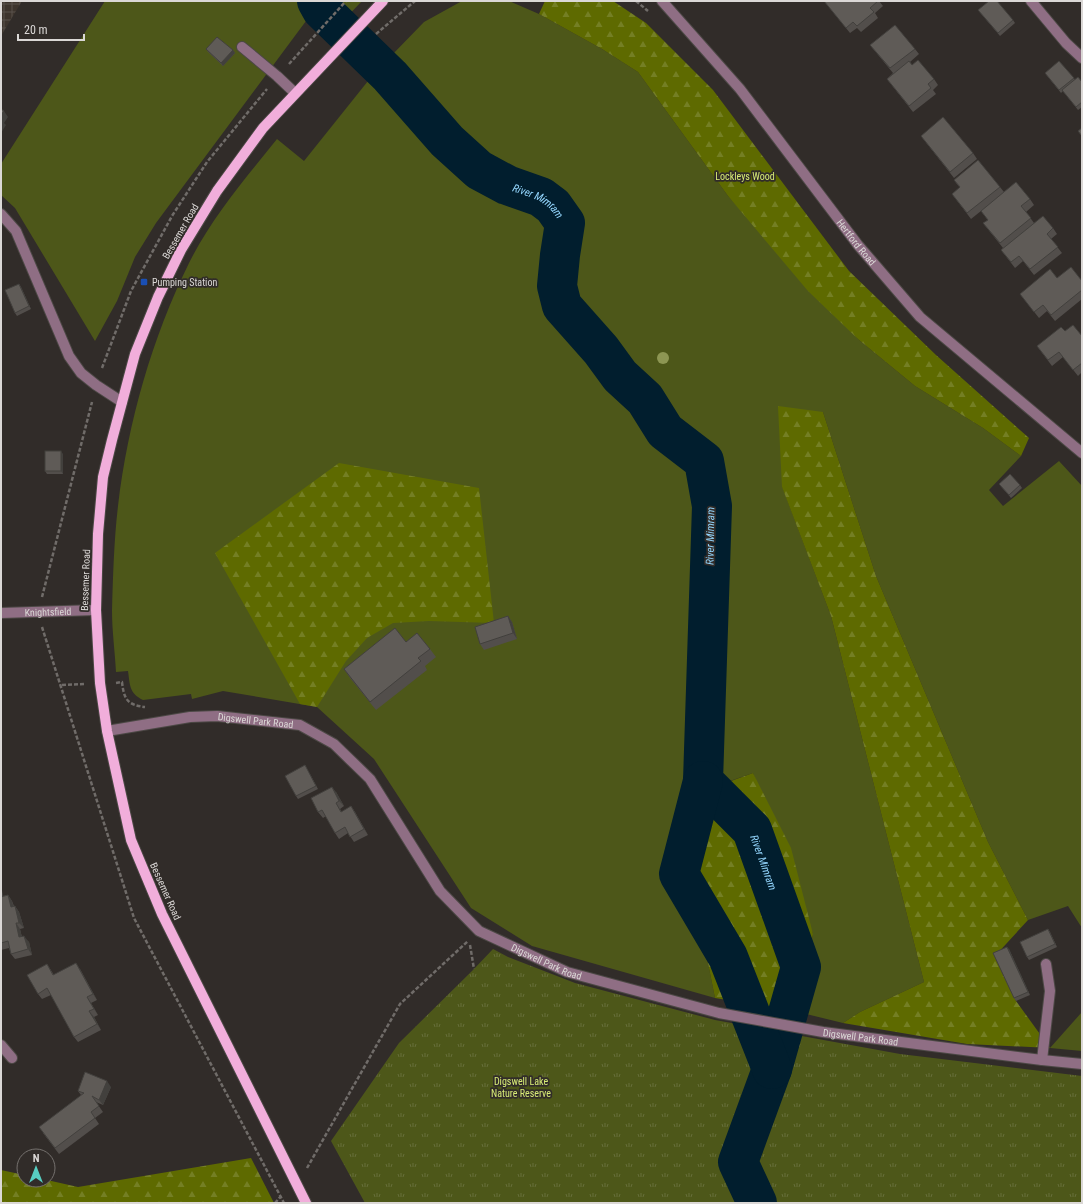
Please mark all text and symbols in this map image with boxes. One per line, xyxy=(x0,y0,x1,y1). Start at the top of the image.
scale bar xyxy=(18,16,84,42)
text: 20 m xyxy=(24,23,48,37)
park label: Lockleys Wood xyxy=(715,171,775,182)
water label: River Mimram xyxy=(511,181,566,221)
street label: Bessemer Road xyxy=(160,202,201,261)
street label: Hertford Road xyxy=(834,217,878,268)
marker: Pumping Station xyxy=(139,277,149,287)
place label: Pumping Station xyxy=(152,277,217,288)
water label: River Mimram xyxy=(703,507,718,565)
street label: Bessemer Road xyxy=(79,549,92,611)
street label: Knightsfield xyxy=(25,606,72,618)
street label: Digswell Park Road xyxy=(217,711,294,730)
water label: River Mimram xyxy=(747,833,779,892)
street label: Bessemer Road xyxy=(148,861,183,922)
street label: Digswell Park Road xyxy=(509,942,583,982)
street label: Digswell Park Road xyxy=(822,1027,899,1048)
park label: Digswell Lake Nature Reserve xyxy=(491,1076,551,1099)
north arrow xyxy=(16,1148,56,1188)
text: N xyxy=(33,1152,40,1165)

